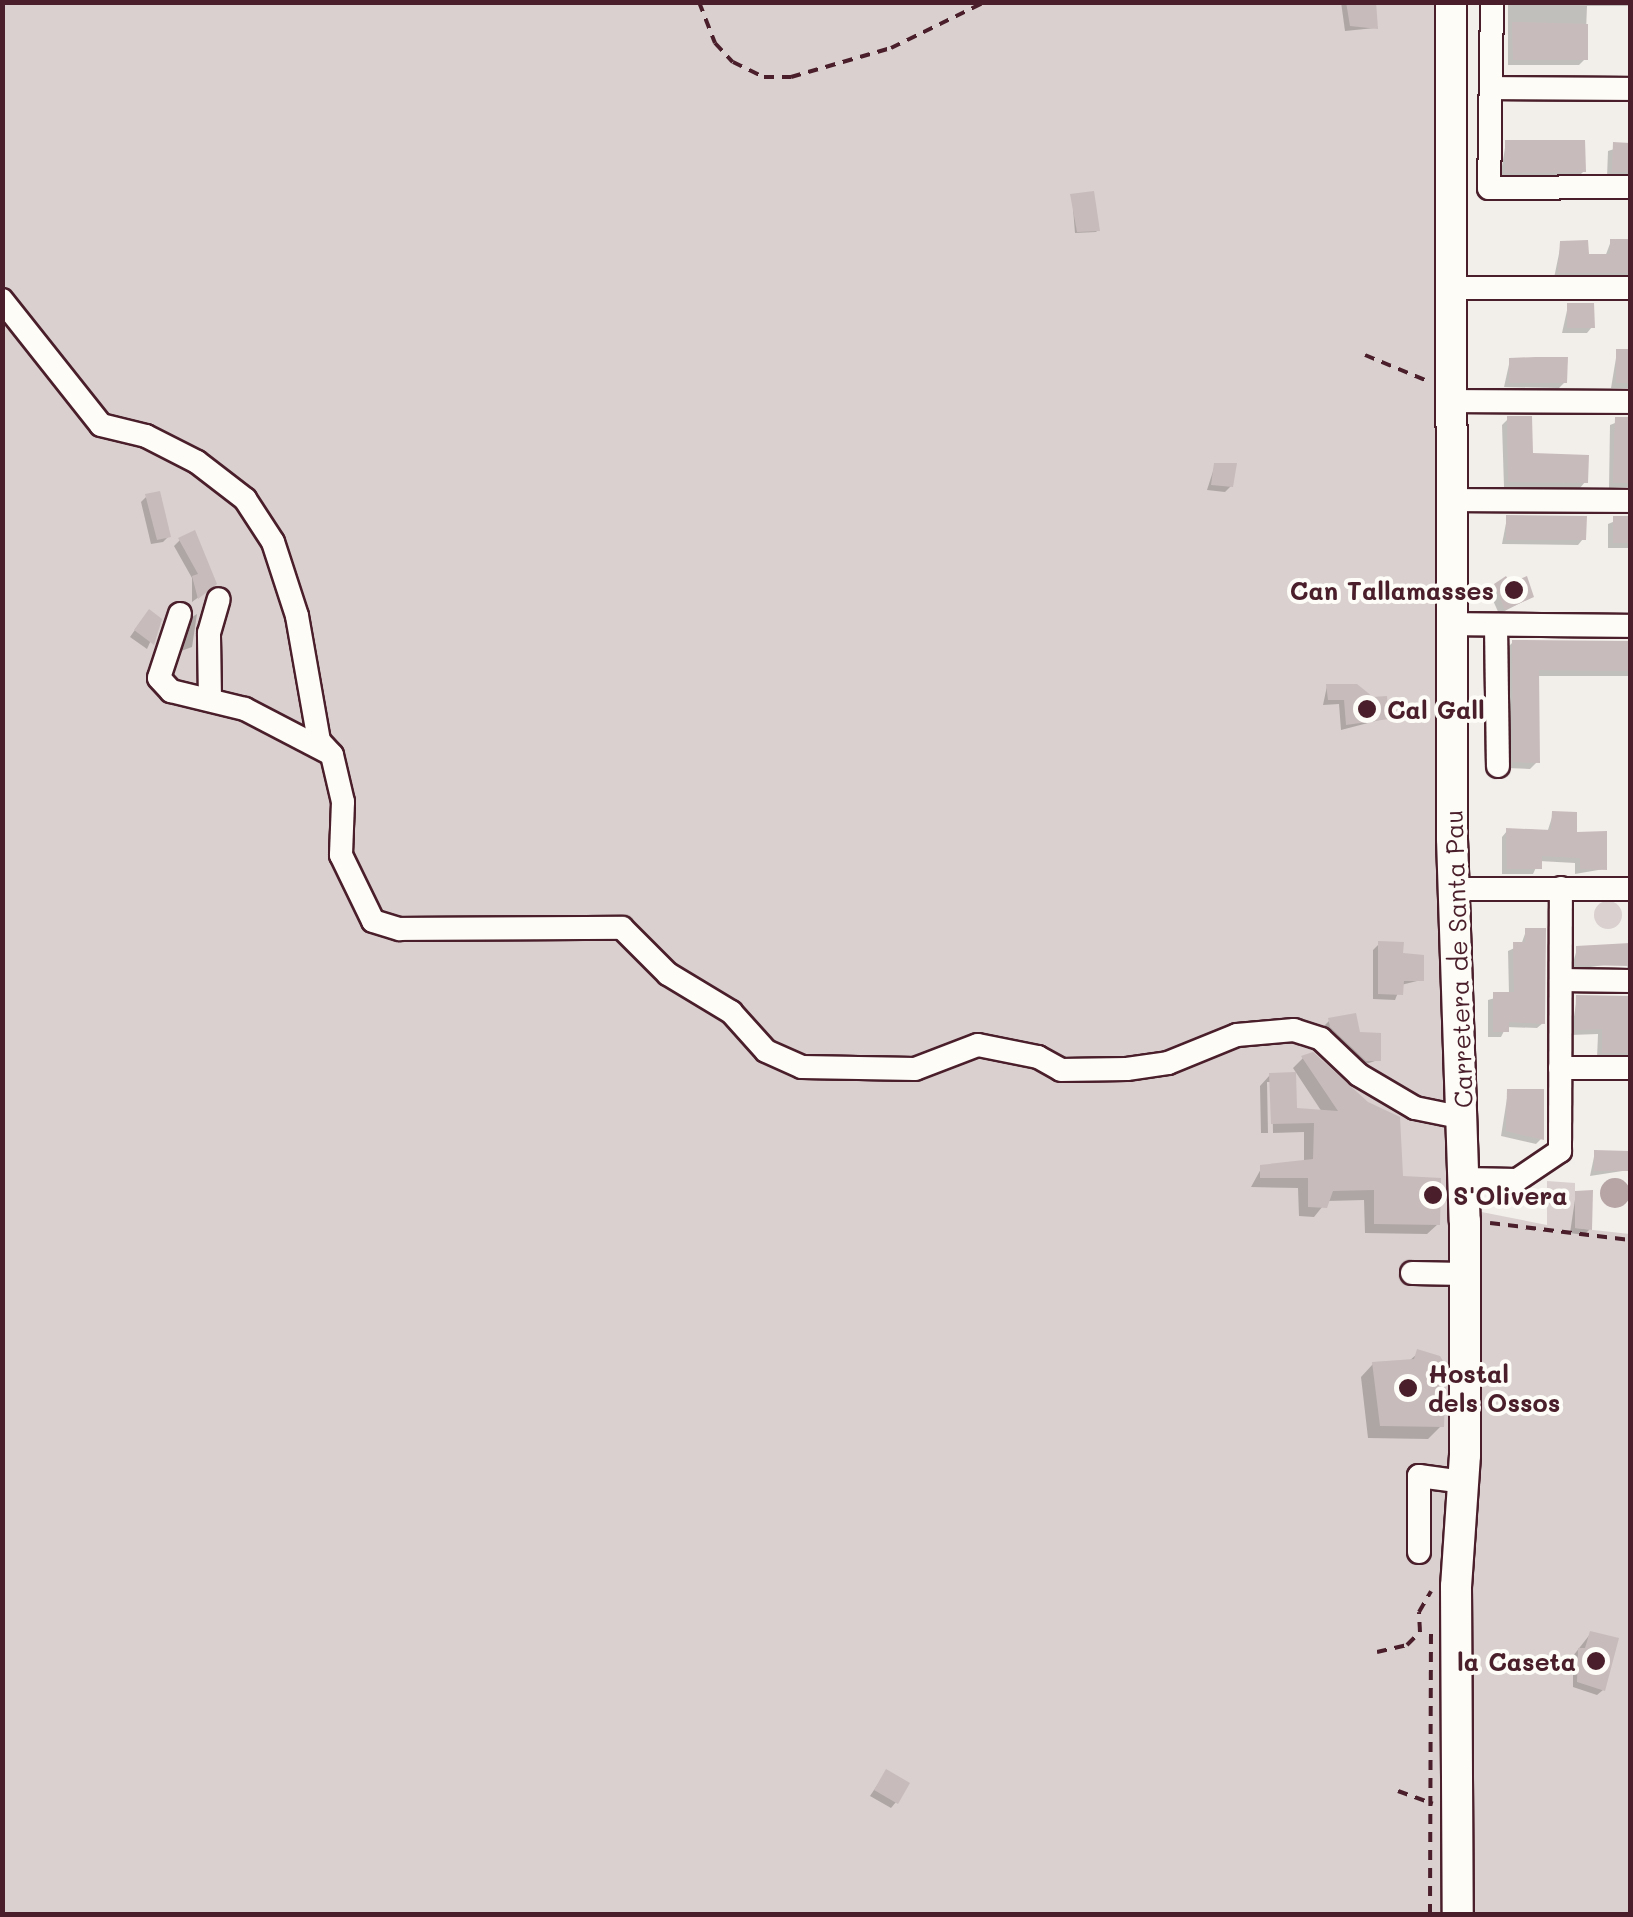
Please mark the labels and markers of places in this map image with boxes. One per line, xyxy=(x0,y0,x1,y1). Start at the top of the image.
place label: Can Tallamasses xyxy=(1290,575,1494,605)
marker: Can Tallamasses xyxy=(1503,579,1525,601)
place label: Cal Gall xyxy=(1387,694,1485,724)
marker: Cal Gall xyxy=(1356,698,1378,720)
place label: S'Olivera xyxy=(1453,1180,1568,1210)
marker: S'Olivera xyxy=(1422,1184,1444,1206)
place label: Hostal dels Ossos xyxy=(1428,1359,1560,1418)
marker: Hostal dels Ossos xyxy=(1397,1377,1419,1399)
place label: la Caseta xyxy=(1457,1646,1576,1676)
marker: la Caseta xyxy=(1585,1650,1607,1672)

